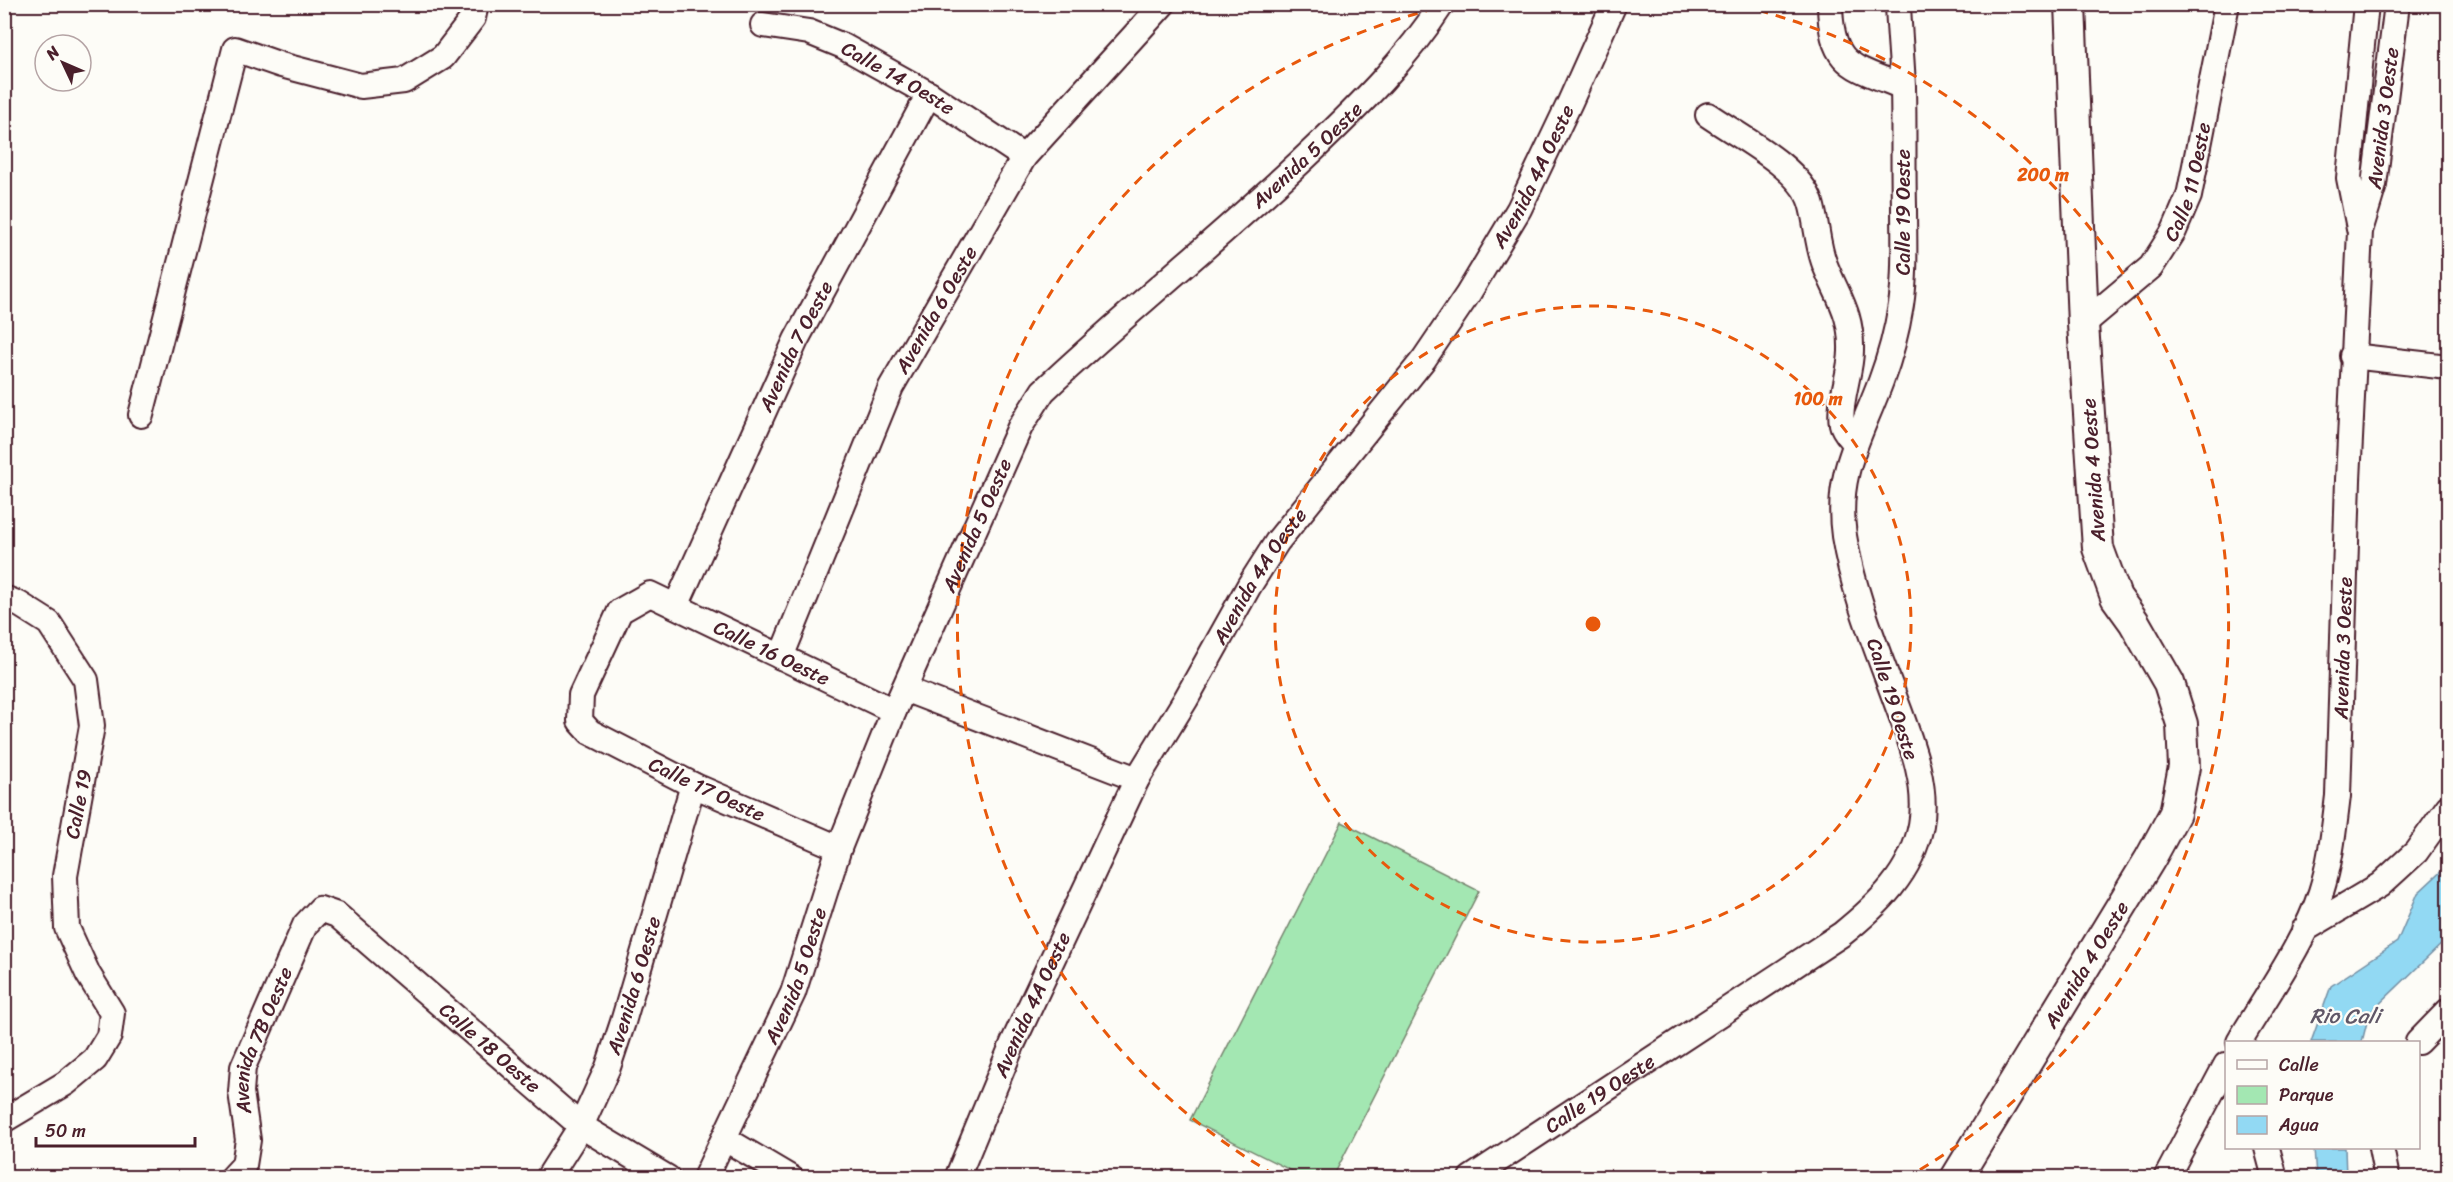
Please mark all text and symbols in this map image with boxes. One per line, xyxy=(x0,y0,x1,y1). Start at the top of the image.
street label: Calle 14 Oeste xyxy=(835,31,962,125)
north arrow xyxy=(33,33,93,93)
text: N xyxy=(38,38,67,68)
street label: Avenida 3 Oeste xyxy=(2357,45,2409,192)
street label: Avenida 5 Oeste xyxy=(1242,93,1371,218)
street label: Avenida 4A Oeste xyxy=(1482,99,1584,256)
street label: Calle 11 Oeste xyxy=(2154,119,2221,249)
street label: Calle 19 Oeste xyxy=(1886,149,1921,275)
text: 200 m xyxy=(2016,159,2069,191)
street label: Avenida 6 Oeste xyxy=(885,239,987,381)
street label: Avenida 7 Oeste xyxy=(748,274,843,419)
text: 100 m xyxy=(1794,383,1843,415)
street label: Avenida 4 Oeste xyxy=(2071,397,2116,544)
street label: Avenida 5 Oeste xyxy=(931,452,1022,599)
street label: Avenida 4A Oeste xyxy=(1202,500,1316,652)
street label: Avenida 3 Oeste xyxy=(2323,576,2363,721)
street label: Calle 16 Oeste xyxy=(708,610,836,696)
centre of rings xyxy=(1583,614,1603,634)
street label: Calle 19 Oeste xyxy=(1856,634,1929,765)
street label: Calle 17 Oeste xyxy=(643,747,771,832)
street label: Calle 19 xyxy=(55,766,102,842)
street label: Avenida 4 Oeste xyxy=(2033,894,2139,1036)
street label: Avenida 5 Oeste xyxy=(754,903,837,1051)
street label: Avenida 6 Oeste xyxy=(596,912,671,1060)
street label: Avenida 4A Oeste xyxy=(983,926,1081,1084)
street label: Avenida 7B Oeste xyxy=(224,961,303,1118)
street label: Calle 18 Oeste xyxy=(431,993,549,1102)
water label: Rio Cali xyxy=(2310,997,2384,1035)
legend xyxy=(2225,1041,2420,1149)
street label: Calle 19 Oeste xyxy=(1538,1044,1662,1143)
text: Calle xyxy=(2279,1049,2319,1081)
text: Parque xyxy=(2279,1079,2334,1111)
text: Agua xyxy=(2278,1109,2320,1141)
scale bar xyxy=(36,1110,195,1148)
text: 50 m xyxy=(45,1115,86,1147)

